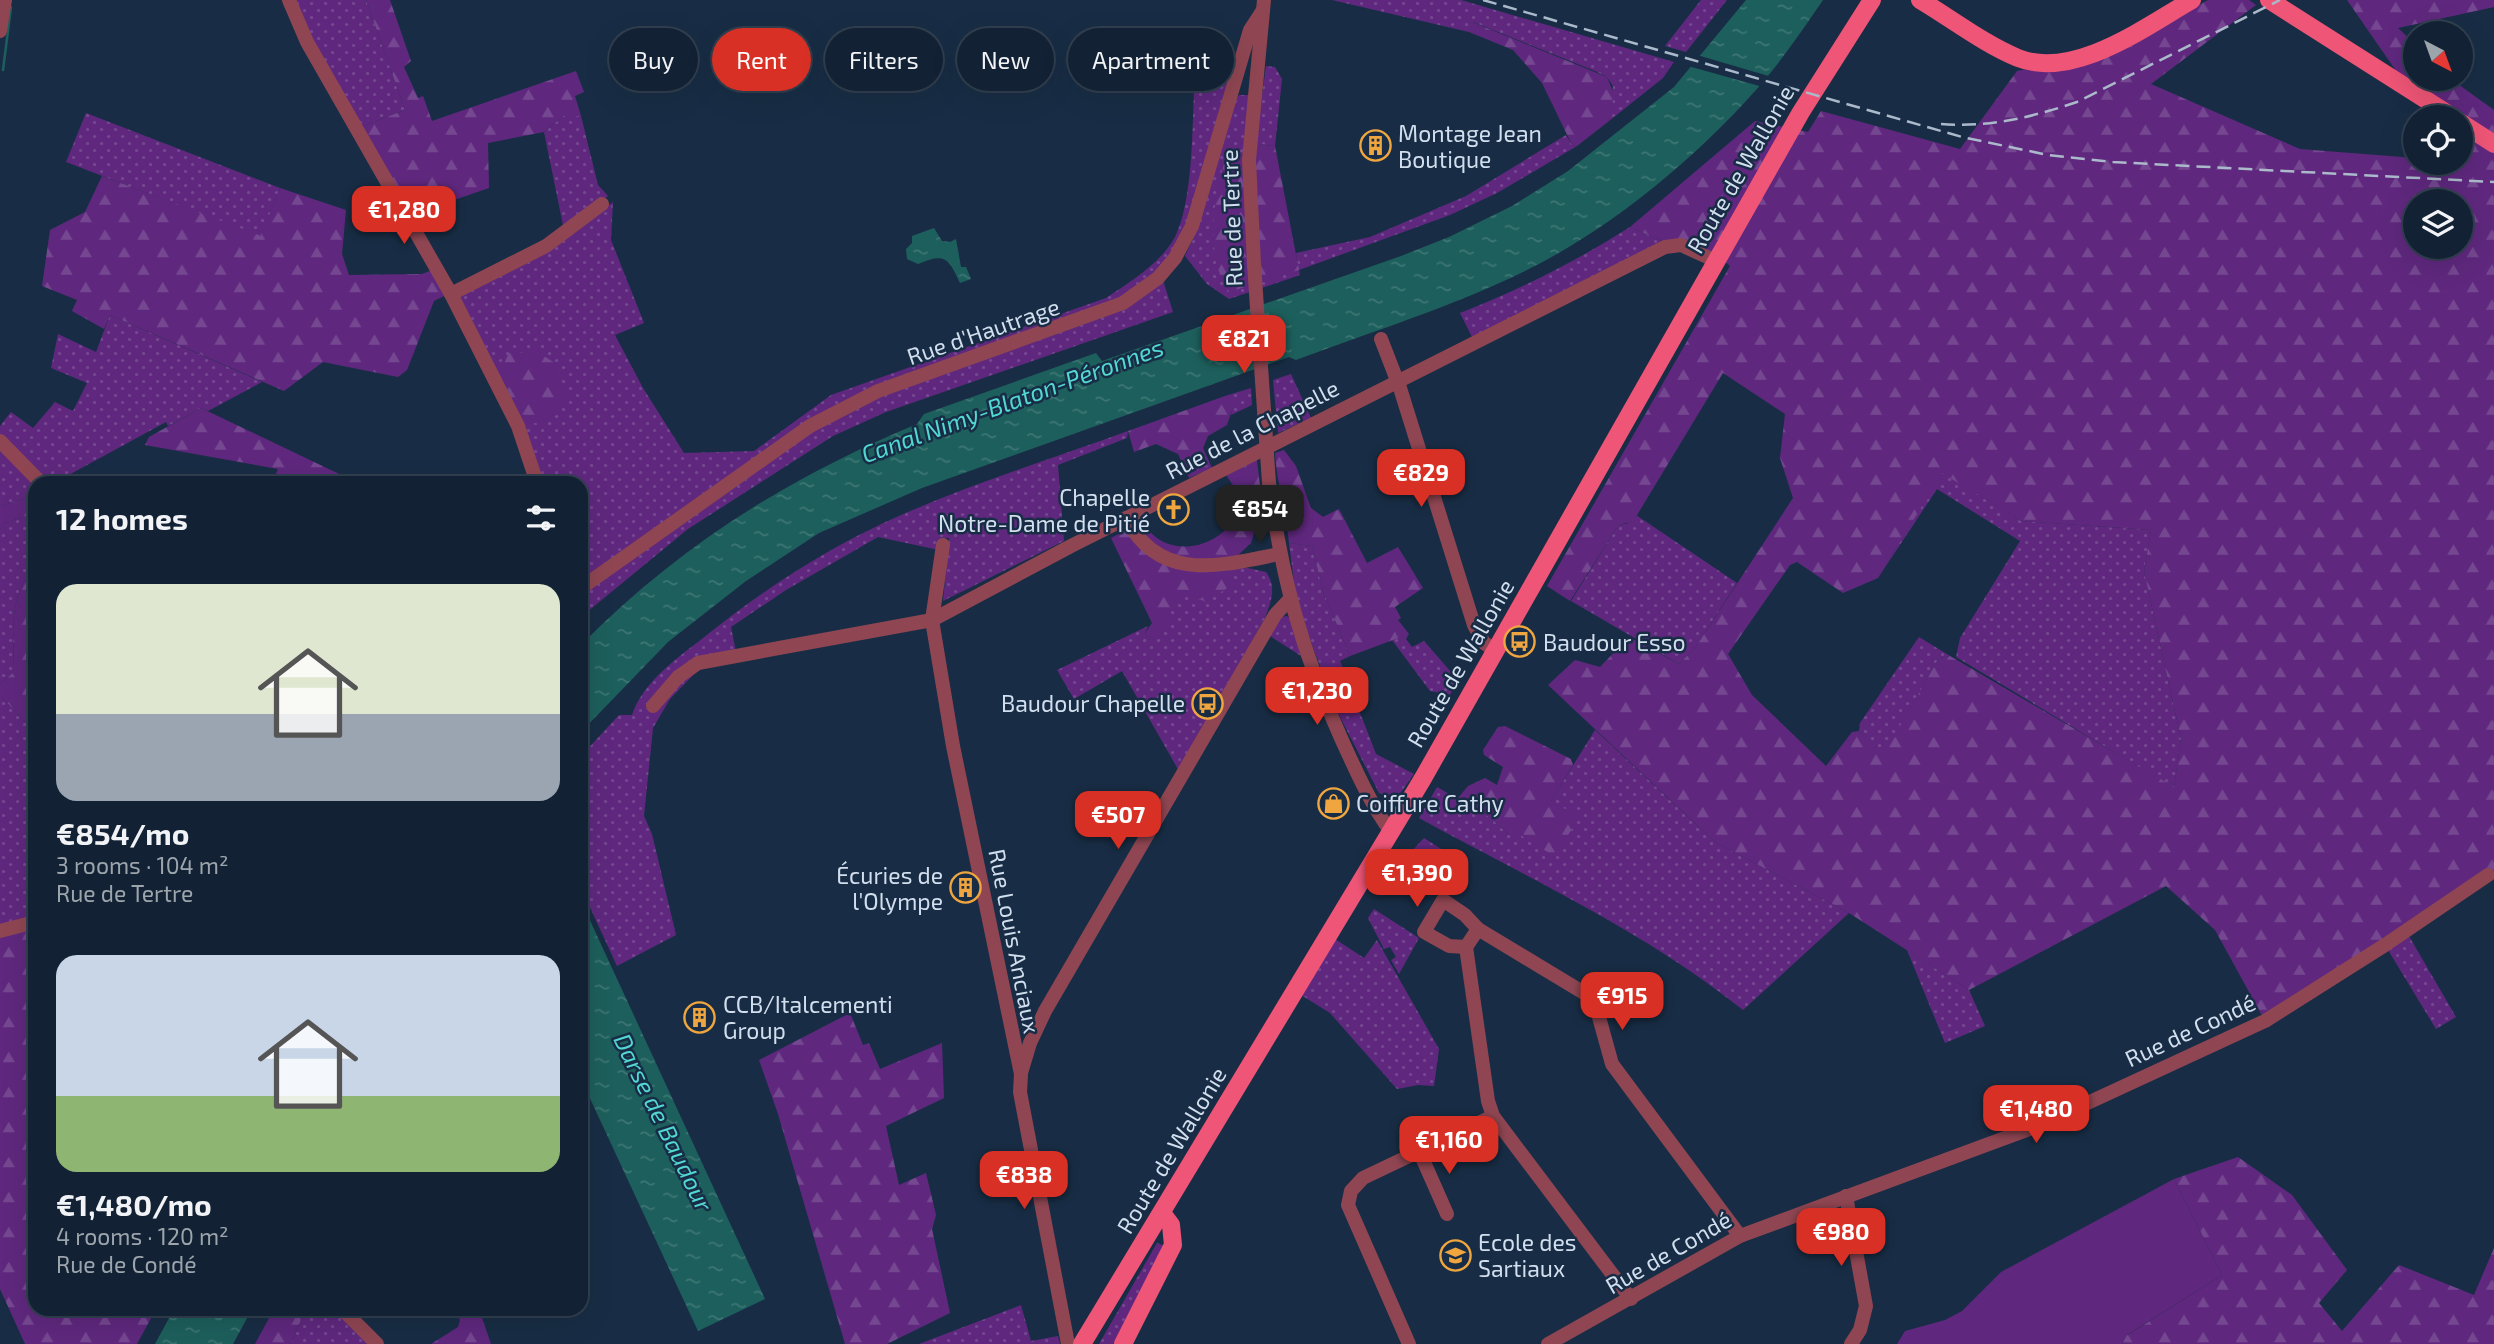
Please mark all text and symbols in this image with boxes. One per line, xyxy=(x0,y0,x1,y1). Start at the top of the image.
north arrow xyxy=(2403,21,2473,91)
map controls xyxy=(2403,21,2473,259)
chip: Buy xyxy=(609,28,698,91)
chip: Rent xyxy=(712,28,811,91)
chip: Filters xyxy=(825,28,943,91)
chip: New xyxy=(957,28,1054,91)
chip: Apartment xyxy=(1068,28,1234,91)
street label: Route de Wallonie xyxy=(1681,80,1799,258)
button: locate xyxy=(2403,105,2473,175)
place label: Montage Jean Boutique xyxy=(1398,119,1542,173)
building icon: Montage Jean Boutique xyxy=(1358,129,1392,163)
street label: Rue de Tertre xyxy=(1215,149,1247,287)
pin: €1,280 xyxy=(347,187,461,246)
button: layers xyxy=(2403,189,2473,259)
text: €1,280 xyxy=(368,195,440,223)
street label: Rue d'Hautrage xyxy=(903,292,1063,370)
pin: €821 xyxy=(1203,316,1285,375)
text: €821 xyxy=(1218,324,1270,352)
water label: Canal Nimy-Blaton-Péronnes xyxy=(857,332,1167,468)
street label: Rue de la Chapelle xyxy=(1161,373,1343,485)
pin: €829 xyxy=(1380,449,1462,509)
text: €829 xyxy=(1393,458,1449,486)
place label: Chapelle Notre-Dame de Pitié xyxy=(938,483,1150,537)
pin: €854 xyxy=(1219,486,1301,545)
church icon: Chapelle Notre-Dame de Pitié xyxy=(1156,493,1190,527)
text: €854 xyxy=(1232,494,1288,522)
icon: filters xyxy=(522,499,560,537)
text: 12 homes xyxy=(56,500,188,536)
street label: Route de Wallonie xyxy=(1401,574,1519,752)
bus stop icon: Baudour Esso xyxy=(1503,625,1537,659)
place label: Baudour Esso xyxy=(1543,628,1686,656)
icon: home xyxy=(245,630,371,756)
pin: €1,230 xyxy=(1260,668,1374,727)
text: €1,230 xyxy=(1281,676,1353,704)
bus stop icon: Baudour Chapelle xyxy=(1191,686,1225,720)
place label: Baudour Chapelle xyxy=(1001,689,1185,717)
shop icon: Coiffure Cathy xyxy=(1316,786,1350,820)
place label: Coiffure Cathy xyxy=(1356,789,1504,817)
pin: €507 xyxy=(1077,792,1159,851)
text: €507 xyxy=(1091,800,1145,828)
text: €854/mo xyxy=(56,815,189,851)
street label: Rue Louis Anciaux xyxy=(983,846,1047,1036)
pin: €1,390 xyxy=(1360,850,1474,909)
text: 3 rooms · 104 m² xyxy=(56,851,228,879)
text: €1,390 xyxy=(1381,858,1453,886)
place label: Écuries de l'Olympe xyxy=(836,861,943,915)
building icon: Écuries de l'Olympe xyxy=(949,871,983,905)
text: Rue de Tertre xyxy=(56,879,193,907)
pin: €915 xyxy=(1581,972,1663,1032)
text: €915 xyxy=(1597,981,1647,1009)
street label: Rue de Condé xyxy=(2120,988,2260,1072)
place label: CCB/Italcementi Group xyxy=(723,990,893,1044)
building icon: CCB/Italcementi Group xyxy=(683,1000,717,1034)
icon: home xyxy=(245,1001,371,1127)
water label: Darse de Baudour xyxy=(608,1028,720,1216)
street label: Route de Wallonie xyxy=(1110,1062,1232,1238)
pin: €1,480 xyxy=(1979,1086,2093,1145)
text: €1,480 xyxy=(1999,1094,2073,1122)
pin: €1,160 xyxy=(1392,1116,1506,1176)
text: €1,160 xyxy=(1415,1125,1483,1153)
pin: €838 xyxy=(983,1152,1065,1211)
text: €838 xyxy=(996,1160,1052,1188)
text: €1,480/mo xyxy=(56,1186,212,1222)
street label: Rue de Condé xyxy=(1600,1205,1736,1299)
pin: €980 xyxy=(1800,1208,1882,1268)
text: €980 xyxy=(1812,1217,1870,1245)
text: 4 rooms · 120 m² xyxy=(56,1222,229,1250)
place label: Ecole des Sartiaux xyxy=(1478,1228,1577,1282)
school or university icon: Ecole des Sartiaux xyxy=(1438,1238,1472,1272)
text: Rue de Condé xyxy=(56,1250,197,1278)

